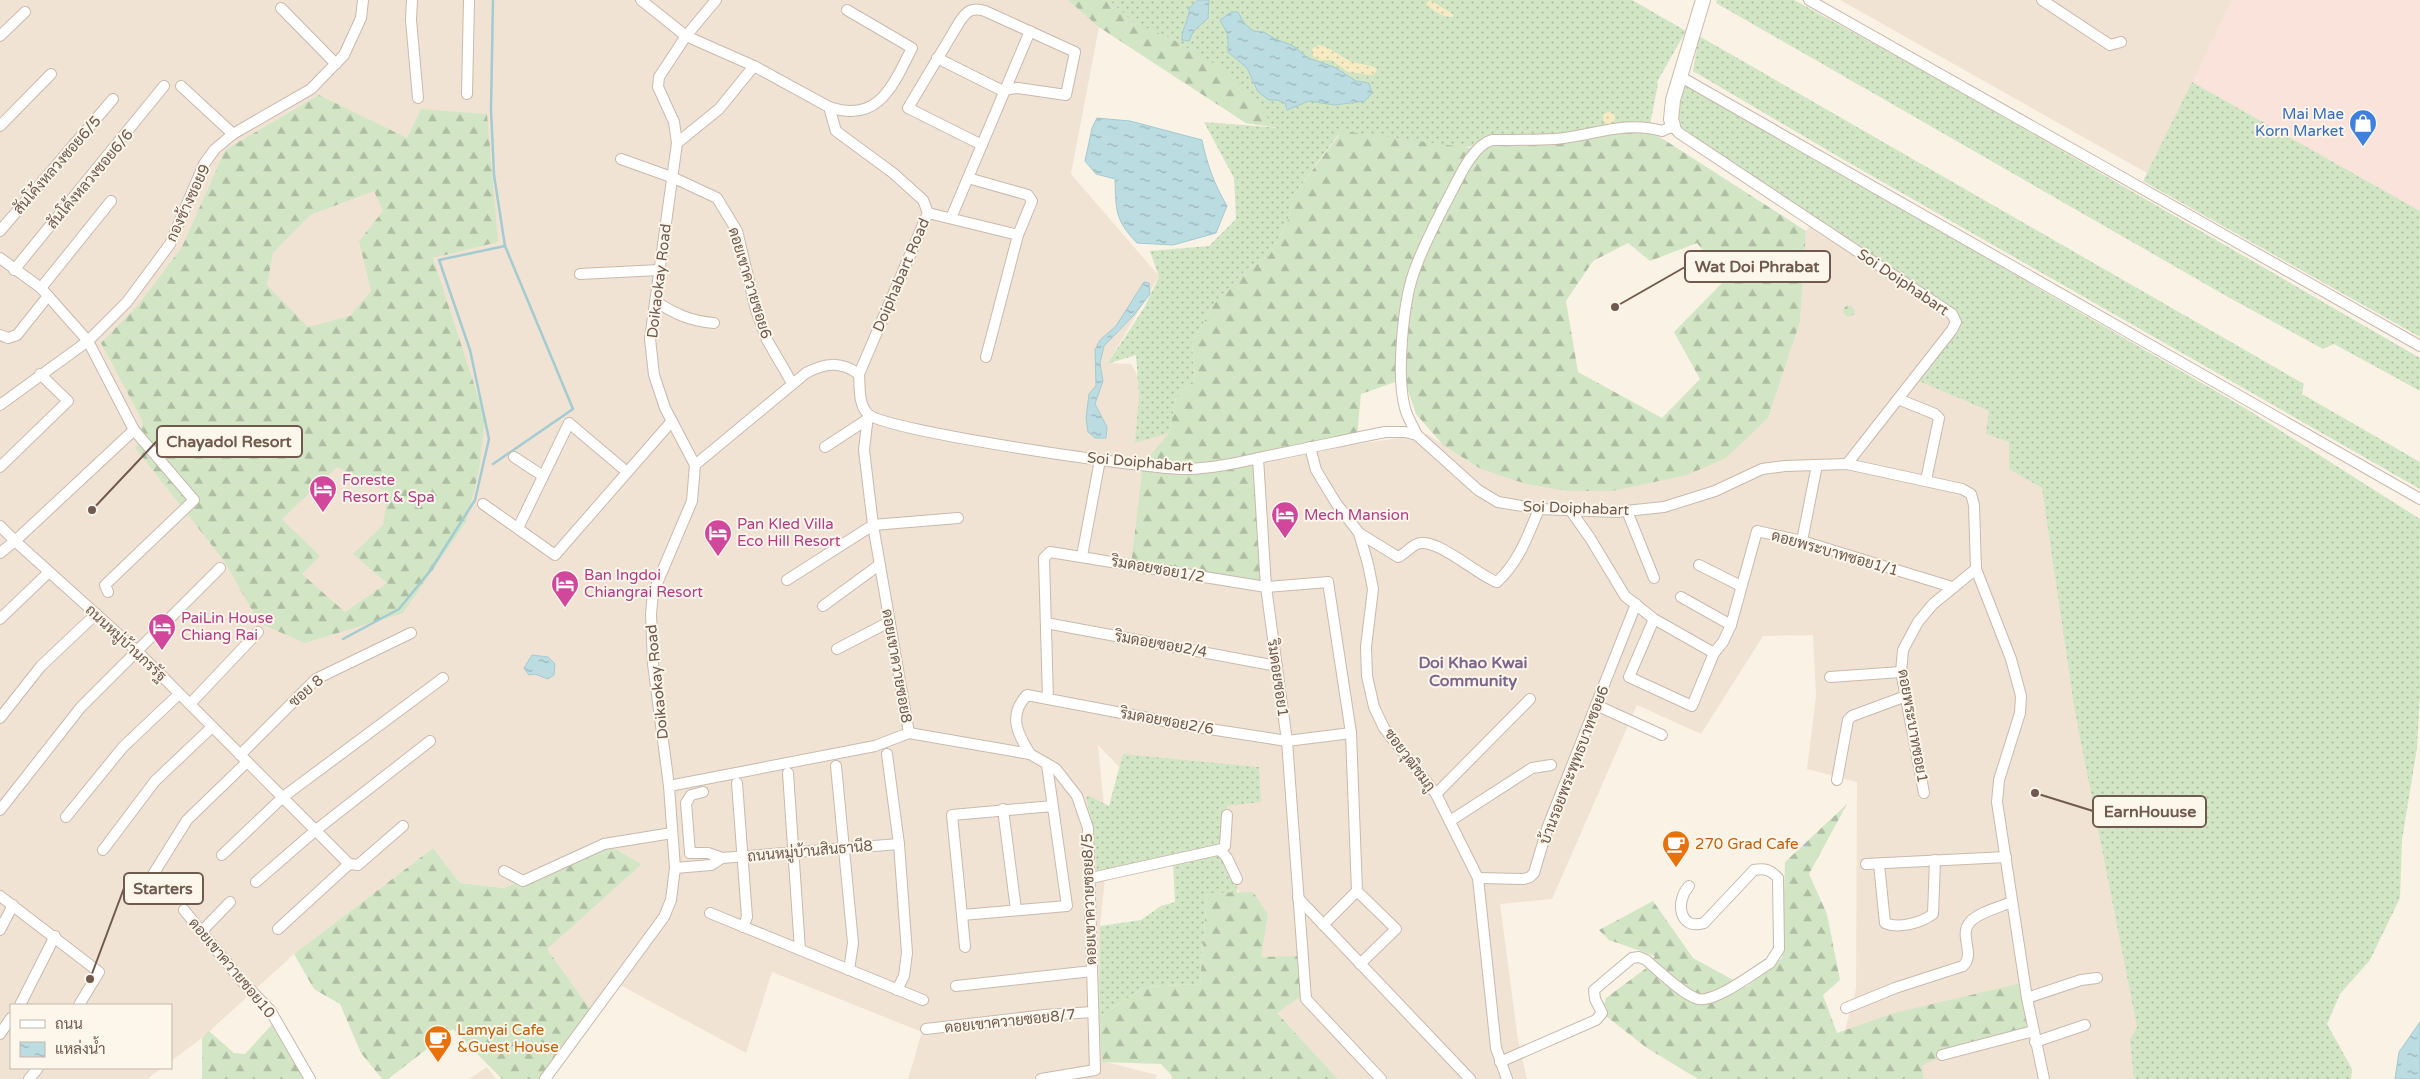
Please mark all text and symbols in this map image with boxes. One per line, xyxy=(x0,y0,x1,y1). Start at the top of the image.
place label: Mai Mae Korn Market xyxy=(2255,105,2344,140)
shop icon: Mai Mae Korn Market xyxy=(2348,108,2378,147)
street label: สันโค้งหลวงซอย6/5 xyxy=(9,111,105,218)
street label: สันโค้งหลวงซอย6/6 xyxy=(42,125,137,233)
street label: กองช้างซอย9 xyxy=(161,161,214,245)
street label: Doiphabart Road xyxy=(869,215,933,335)
street label: Doikaokay Road xyxy=(643,223,675,339)
street label: ดอยเขาควายซอย6 xyxy=(724,225,776,341)
street label: Soi Doiphabart xyxy=(1854,245,1952,319)
callout: Wat Doi Phrabat xyxy=(1685,251,1830,282)
text: Wat Doi Phrabat xyxy=(1695,257,1820,277)
callout: Chayadol Resort xyxy=(157,426,302,457)
text: Chayadol Resort xyxy=(166,432,293,452)
street label: Soi Doiphabart xyxy=(1086,448,1194,476)
place label: Foreste Resort & Spa xyxy=(342,471,435,506)
hotel icon: Foreste Resort & Spa xyxy=(308,474,338,513)
street label: Soi Doiphabart xyxy=(1523,497,1630,519)
hotel icon: Mech Mansion xyxy=(1270,500,1300,539)
place label: Mech Mansion xyxy=(1304,506,1409,524)
place label: Pan Kled Villa Eco Hill Resort xyxy=(737,515,841,550)
hotel icon: Pan Kled Villa Eco Hill Resort xyxy=(703,518,733,557)
street label: ดอยพระบาทซอย1/1 xyxy=(1769,526,1901,580)
street label: ริมดอยซอย1/2 xyxy=(1109,552,1206,586)
place label: Ban Ingdoi Chiangrai Resort xyxy=(584,566,703,601)
hotel icon: Ban Ingdoi Chiangrai Resort xyxy=(550,569,580,608)
street label: ถนนหมู่บ้านกรรัฐ xyxy=(81,600,171,686)
street label: ดอยเขาควายซอย8 xyxy=(878,607,916,725)
place label: PaiLin House Chiang Rai xyxy=(181,609,273,644)
hotel icon: PaiLin House Chiang Rai xyxy=(147,612,177,651)
street label: Doikaokay Road xyxy=(642,624,672,740)
street label: ริมดอยซอย2/4 xyxy=(1112,627,1209,661)
street label: ริมดอยซอย1 xyxy=(1264,637,1292,718)
district label: Doi Khao Kwai Community xyxy=(1418,653,1528,691)
street label: ดอยพระบาทซอย1 xyxy=(1894,668,1932,784)
street label: ซอย 8 xyxy=(285,671,327,711)
street label: บ้านรอยพระพุทธบาทซอย6 xyxy=(1534,683,1615,848)
street label: ริมดอยซอย2/6 xyxy=(1118,704,1215,738)
street label: ซอยวุฒิชมภู xyxy=(1379,725,1440,796)
callout: EarnHouuse xyxy=(2093,796,2206,827)
text: EarnHouuse xyxy=(2104,802,2196,822)
cafe icon: 270 Grad Cafe xyxy=(1661,829,1691,868)
street label: ดอยเขาควายซอย8/5 xyxy=(1078,833,1100,965)
place label: 270 Grad Cafe xyxy=(1695,835,1799,853)
street label: ถนนหมู่บ้านสินธานี8 xyxy=(747,836,873,866)
callout: Starters xyxy=(124,873,203,904)
text: Starters xyxy=(133,879,193,899)
street label: ดอยเขาควายซอย10 xyxy=(185,914,279,1022)
legend xyxy=(10,1004,172,1069)
street label: ดอยเขาควายซอย8/7 xyxy=(943,1005,1077,1037)
text: ถนน xyxy=(55,1015,83,1033)
place label: Lamyai Cafe &Guest House xyxy=(457,1021,559,1056)
cafe icon: Lamyai Cafe &Guest House xyxy=(423,1024,453,1063)
text: แหล่งน้ำ xyxy=(55,1036,106,1058)

